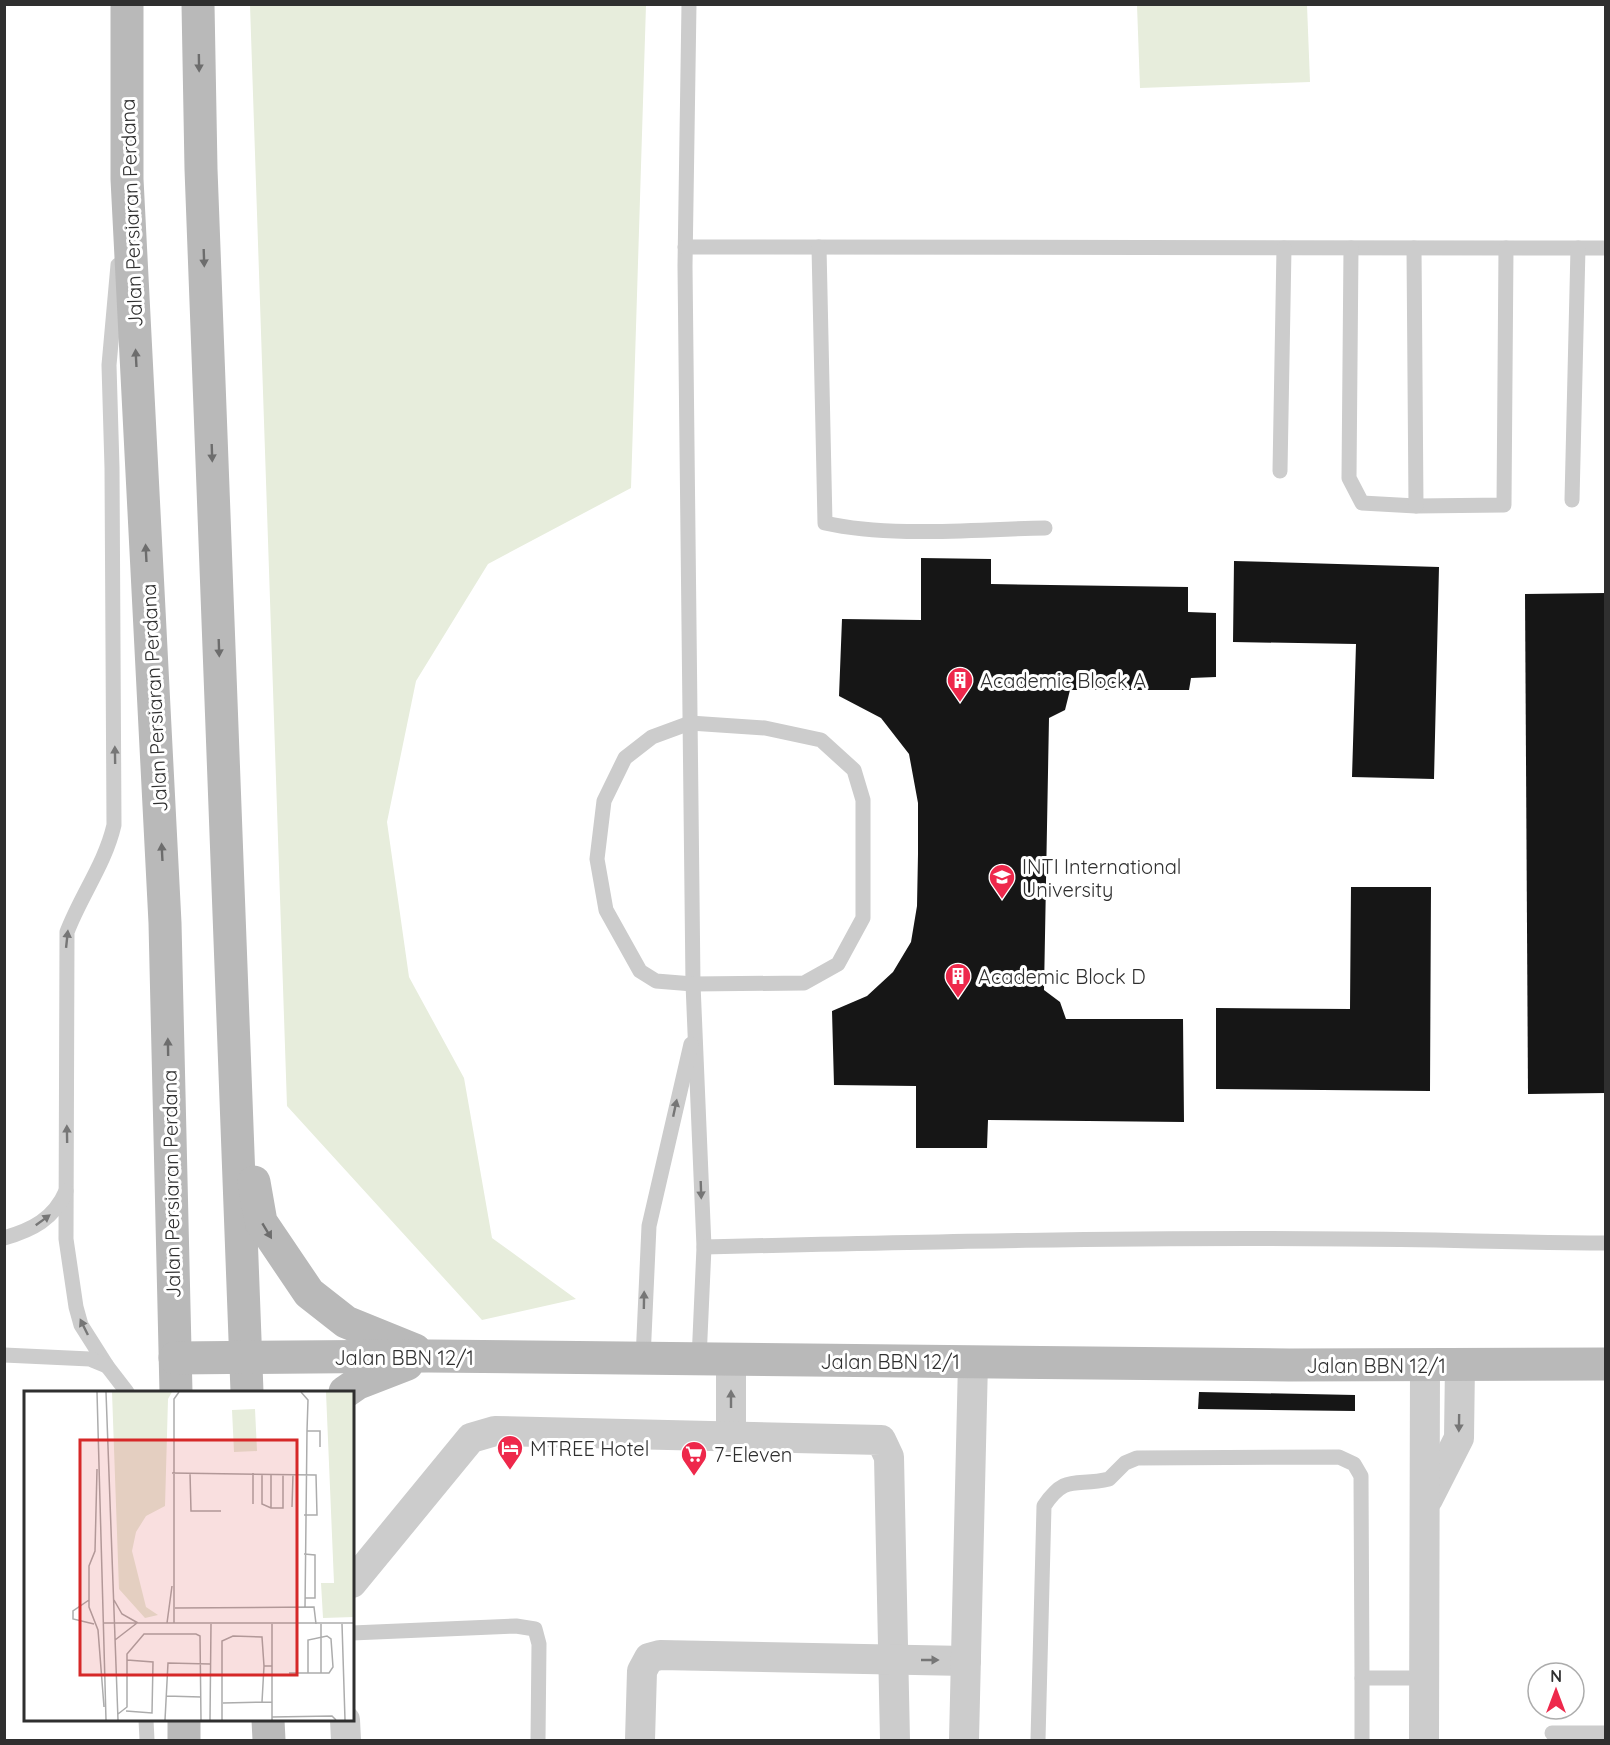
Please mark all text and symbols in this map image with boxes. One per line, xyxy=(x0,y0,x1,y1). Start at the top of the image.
one-way arrow xyxy=(194,53,204,72)
street label: Jalan Persiaran Perdana xyxy=(115,98,147,328)
one-way arrow xyxy=(200,248,209,267)
one-way arrow xyxy=(131,349,141,368)
one-way arrow xyxy=(207,443,216,462)
one-way arrow xyxy=(142,543,151,562)
street label: Jalan Persiaran Perdana xyxy=(136,583,172,813)
one-way arrow xyxy=(215,638,224,657)
building icon: Academic Block A xyxy=(945,665,975,703)
place label: Academic Block A xyxy=(980,668,1146,693)
one-way arrow xyxy=(110,745,120,764)
one-way arrow xyxy=(157,843,166,862)
place label: INTI International University xyxy=(1022,854,1181,902)
school or university icon: INTI International University xyxy=(987,862,1017,900)
one-way arrow xyxy=(62,930,72,949)
building icon: Academic Block D xyxy=(943,961,973,999)
place label: Academic Block D xyxy=(978,964,1146,989)
one-way arrow xyxy=(163,1038,173,1057)
street label: Jalan Persiaran Perdana xyxy=(157,1069,185,1299)
one-way arrow xyxy=(671,1099,680,1118)
one-way arrow xyxy=(62,1125,72,1144)
one-way arrow xyxy=(697,1181,706,1200)
one-way arrow xyxy=(36,1215,51,1227)
one-way arrow xyxy=(262,1223,273,1239)
one-way arrow xyxy=(639,1291,649,1310)
one-way arrow xyxy=(79,1318,88,1335)
street label: Jalan BBN 12/1 xyxy=(334,1345,474,1370)
street label: Jalan BBN 12/1 xyxy=(820,1349,960,1374)
street label: Jalan BBN 12/1 xyxy=(1306,1353,1446,1378)
one-way arrow xyxy=(726,1390,736,1409)
inset map xyxy=(24,1391,354,1721)
one-way arrow xyxy=(1455,1413,1464,1432)
hotel icon: MTREE Hotel xyxy=(495,1433,525,1471)
place label: MTREE Hotel xyxy=(530,1436,649,1461)
supermarket icon: 7-Eleven xyxy=(679,1439,709,1477)
place label: 7-Eleven xyxy=(714,1442,792,1467)
one-way arrow xyxy=(921,1655,940,1665)
north arrow xyxy=(1526,1661,1586,1721)
text: N xyxy=(1550,1666,1562,1686)

